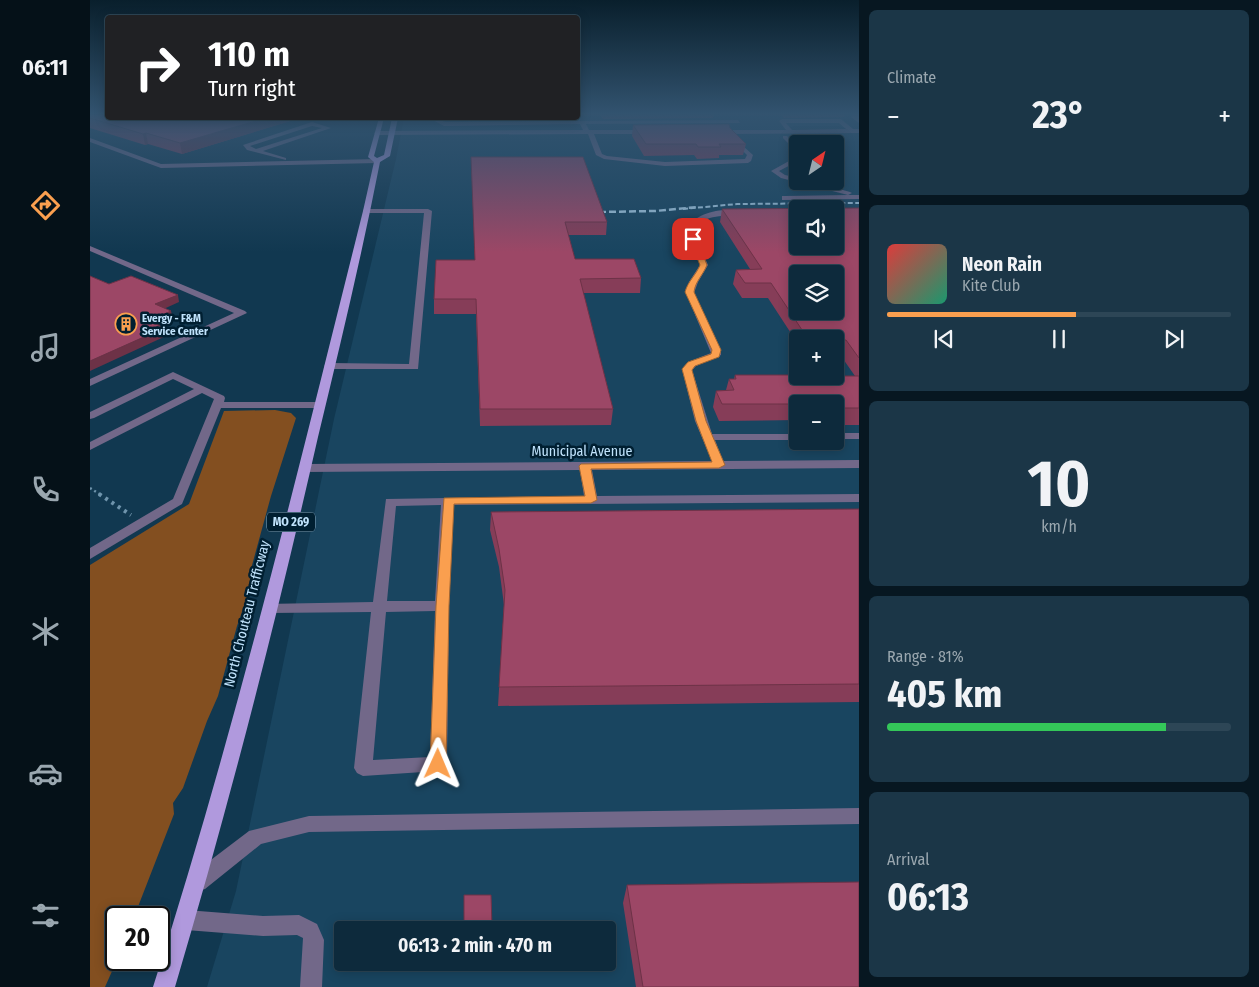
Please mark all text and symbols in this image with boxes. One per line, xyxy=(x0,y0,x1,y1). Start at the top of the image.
text: 110 m xyxy=(208,33,290,75)
icon: right xyxy=(125,35,190,100)
text: 06:11 xyxy=(22,54,68,81)
text: Climate xyxy=(887,68,936,87)
text: Turn right xyxy=(208,75,296,102)
text: 23° xyxy=(1032,92,1086,138)
text: − xyxy=(887,100,900,133)
text: + xyxy=(1218,100,1231,133)
north arrow xyxy=(789,135,844,190)
map controls xyxy=(789,135,844,450)
icon: directions xyxy=(28,188,63,223)
button: sound xyxy=(789,200,844,255)
pin xyxy=(672,218,714,260)
icon: arrive xyxy=(679,225,707,253)
text: Neon Rain xyxy=(962,253,1042,276)
button: layers xyxy=(789,265,844,320)
text: Kite Club xyxy=(962,276,1020,295)
building icon: Evergy - F&M Service Center xyxy=(114,312,138,336)
place label: Evergy - F&M Service Center xyxy=(142,312,209,338)
icon: previous xyxy=(930,325,958,353)
icon: pause xyxy=(1045,325,1073,353)
icon: next xyxy=(1160,325,1188,353)
icon: music xyxy=(28,330,63,365)
button: + xyxy=(789,330,844,385)
button: − xyxy=(789,395,844,450)
street label: Municipal Avenue xyxy=(532,443,632,460)
text: 10 xyxy=(1028,445,1091,523)
icon: phone xyxy=(28,472,63,507)
road number: MO 269 xyxy=(267,512,315,532)
text: km/h xyxy=(1041,517,1077,536)
street label: North Chouteau Trafficway xyxy=(221,538,274,689)
icon: climate xyxy=(28,614,63,649)
text: Range · 81% xyxy=(887,647,964,666)
text: 405 km xyxy=(887,671,1002,717)
position arrow xyxy=(411,737,463,789)
icon: car xyxy=(28,756,63,791)
text: Arrival xyxy=(887,850,929,869)
text: 06:13 xyxy=(887,874,969,920)
icon: filters xyxy=(28,898,63,933)
speed limit sign: 20 xyxy=(105,906,170,971)
text: 06:13 · 2 min · 470 m xyxy=(398,934,552,957)

